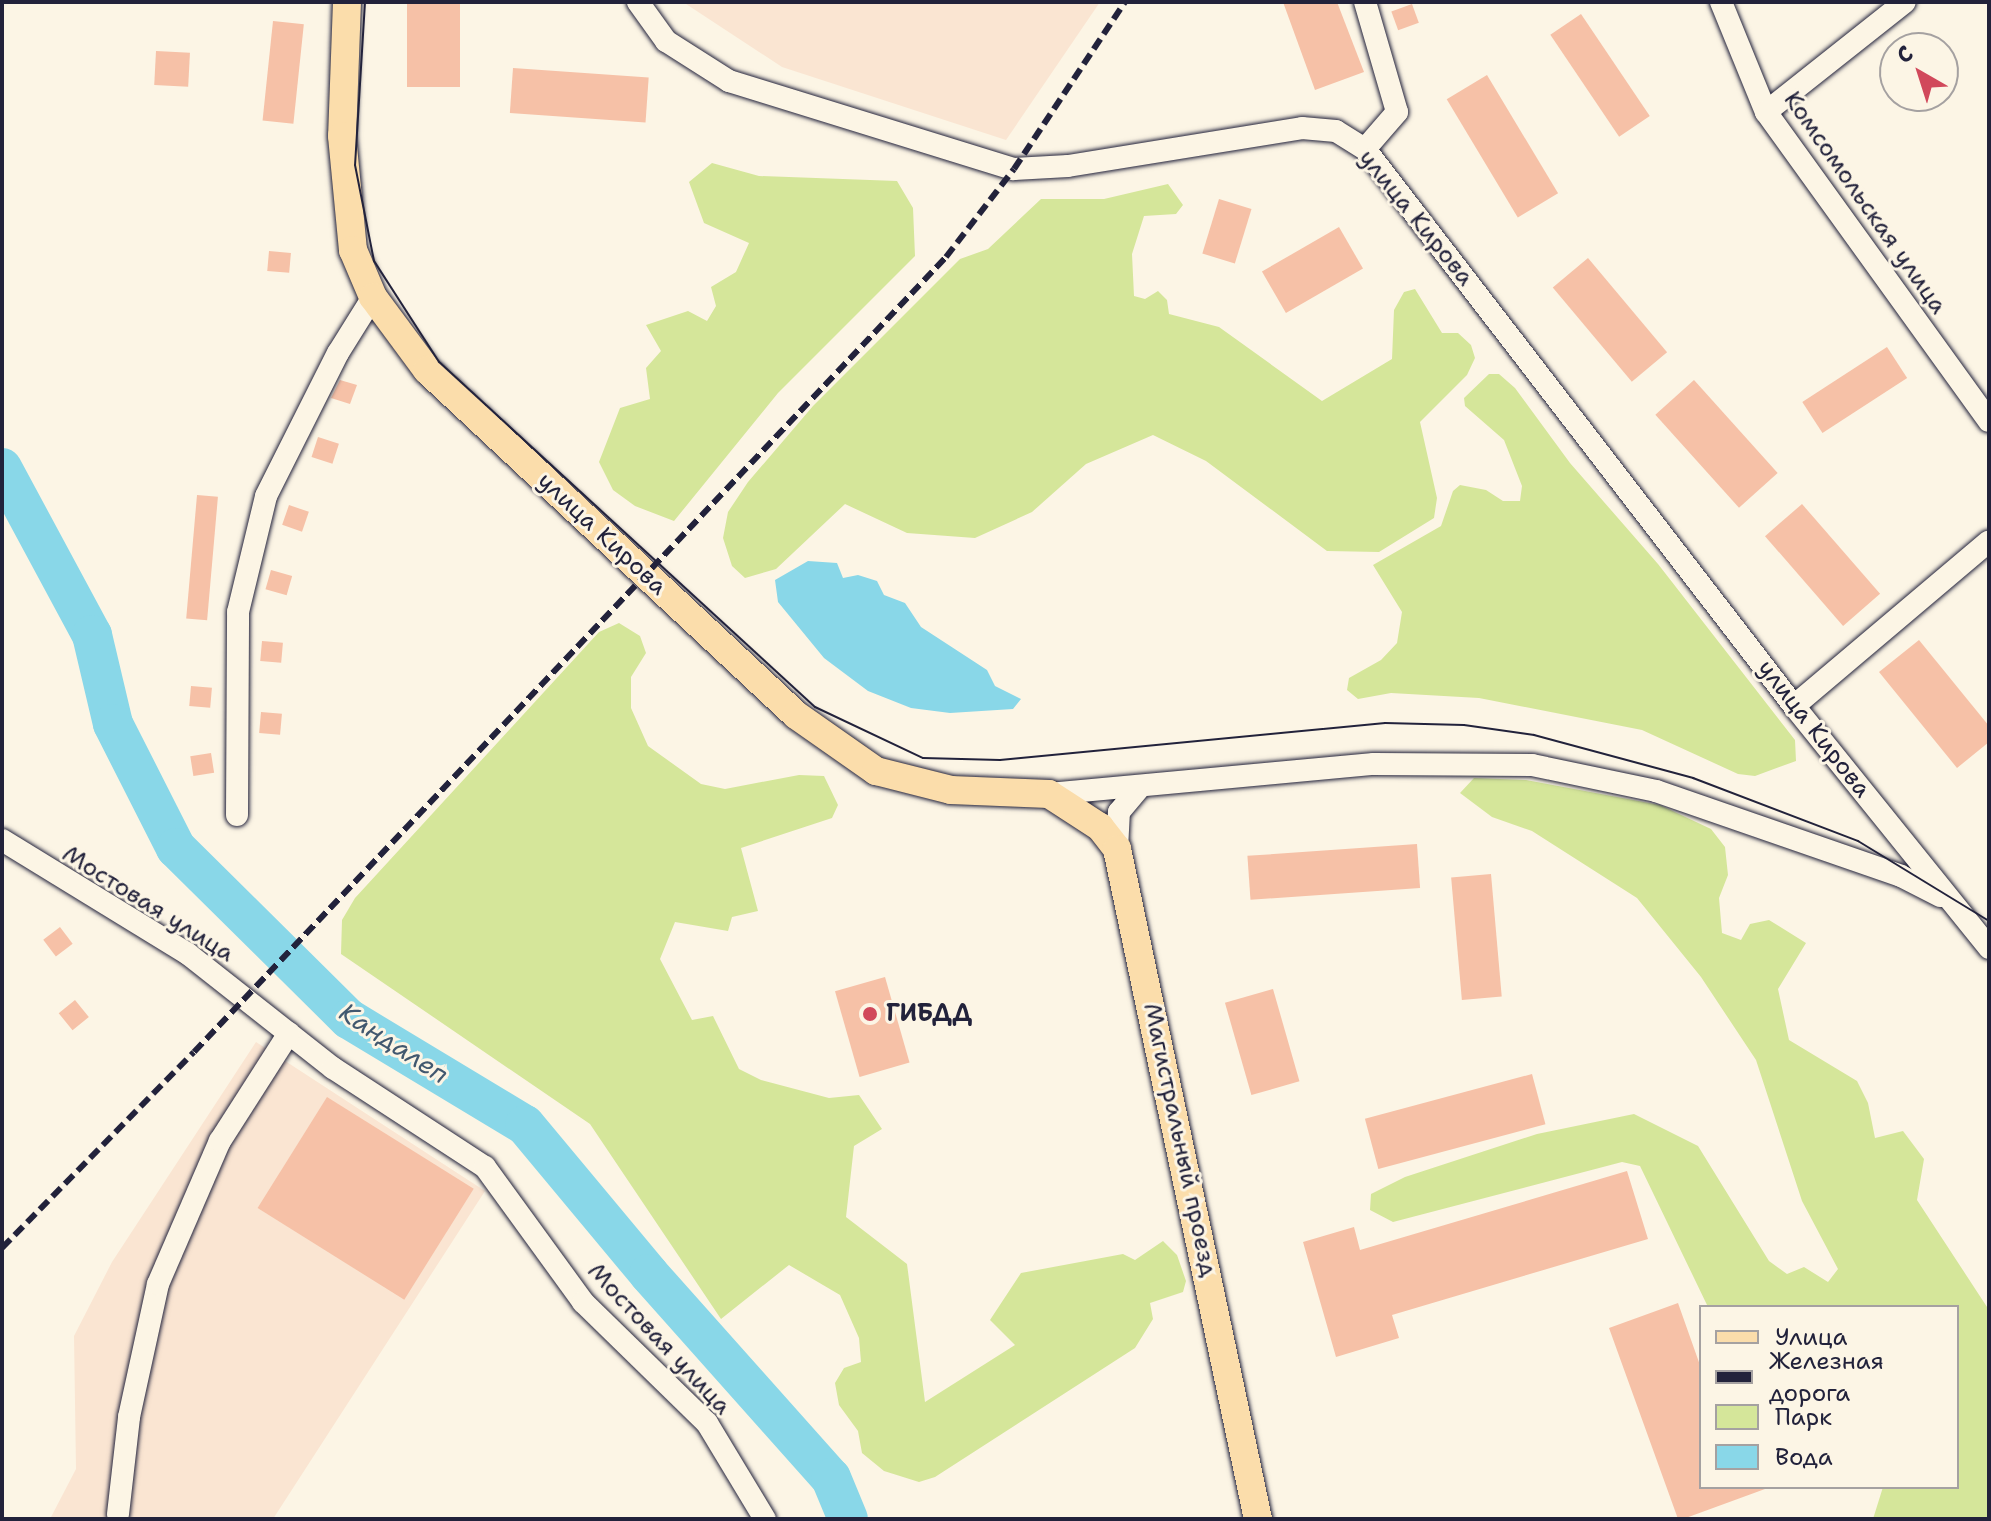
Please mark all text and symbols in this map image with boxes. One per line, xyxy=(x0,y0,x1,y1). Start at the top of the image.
north arrow xyxy=(1879,32,1959,112)
text: С xyxy=(1890,39,1919,70)
street label: Комсомольская улица xyxy=(1777,86,1953,320)
street label: улица Кирова xyxy=(1352,144,1480,292)
street label: улица Кирова xyxy=(531,467,673,601)
street label: улица Кирова xyxy=(1751,654,1877,804)
street label: Мостовая улица xyxy=(57,840,239,968)
water label: Кандалеп xyxy=(334,996,454,1090)
place label: ГИБДД xyxy=(886,1000,972,1028)
street label: Магистральный проезд xyxy=(1137,1000,1223,1280)
marker: ГИБДД xyxy=(861,1005,879,1023)
street label: Мостовая улица xyxy=(581,1257,737,1421)
legend xyxy=(1699,1305,1959,1489)
text: Улица xyxy=(1775,1321,1848,1353)
text: Железная дорога xyxy=(1769,1345,1884,1409)
text: Парк xyxy=(1775,1401,1832,1433)
text: Вода xyxy=(1775,1441,1833,1473)

